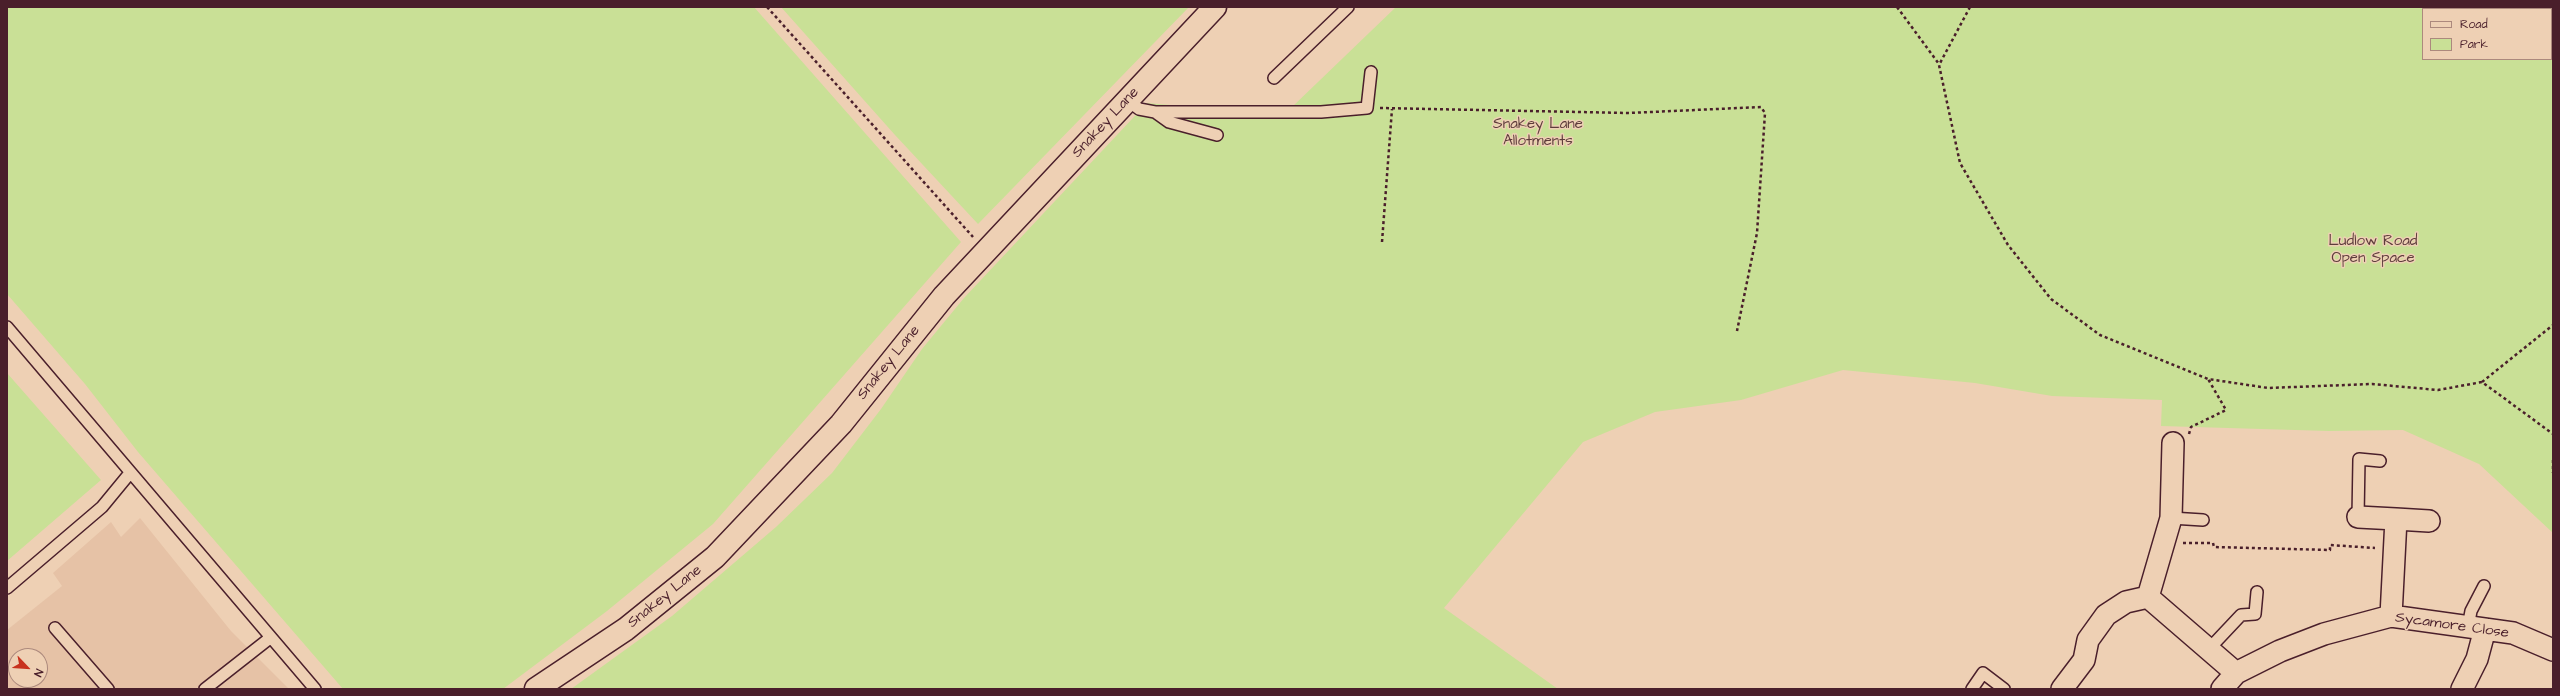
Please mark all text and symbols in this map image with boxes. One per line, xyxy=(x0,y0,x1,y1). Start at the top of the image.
legend xyxy=(2422,8,2552,60)
text: Road xyxy=(2460,16,2488,33)
text: Park xyxy=(2460,36,2488,53)
street label: Snakey Lane xyxy=(1069,84,1143,162)
park label: Snakey Lane Allotments xyxy=(1493,116,1583,151)
park label: Ludlow Road Open Space xyxy=(2328,233,2418,268)
street label: Snakey Lane xyxy=(854,322,924,404)
street label: Snakey Lane xyxy=(624,562,706,632)
street label: Sycamore Close xyxy=(2394,609,2510,643)
north arrow xyxy=(8,648,48,688)
text: N xyxy=(30,667,47,679)

